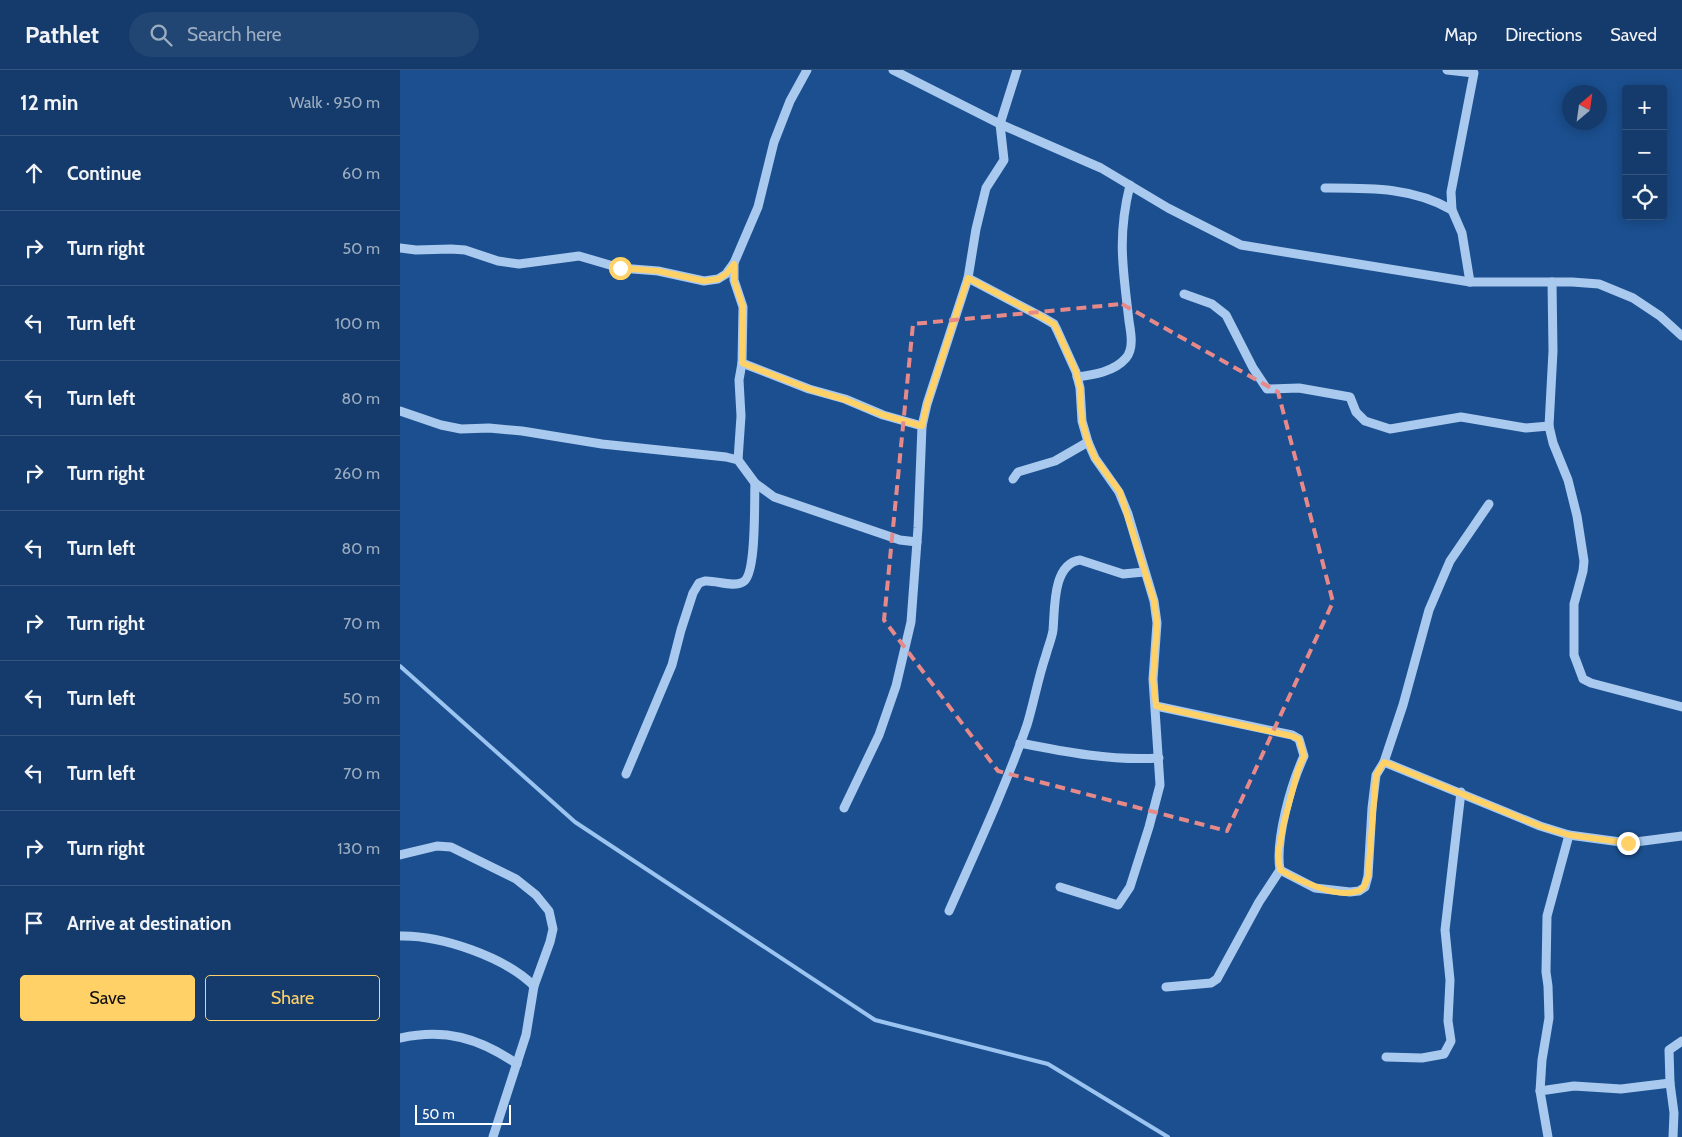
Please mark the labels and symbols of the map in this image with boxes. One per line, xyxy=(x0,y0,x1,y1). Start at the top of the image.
north arrow xyxy=(1562,85,1607,130)
route start xyxy=(609,257,632,280)
route end xyxy=(1617,832,1640,855)
scale bar xyxy=(415,1102,511,1125)

